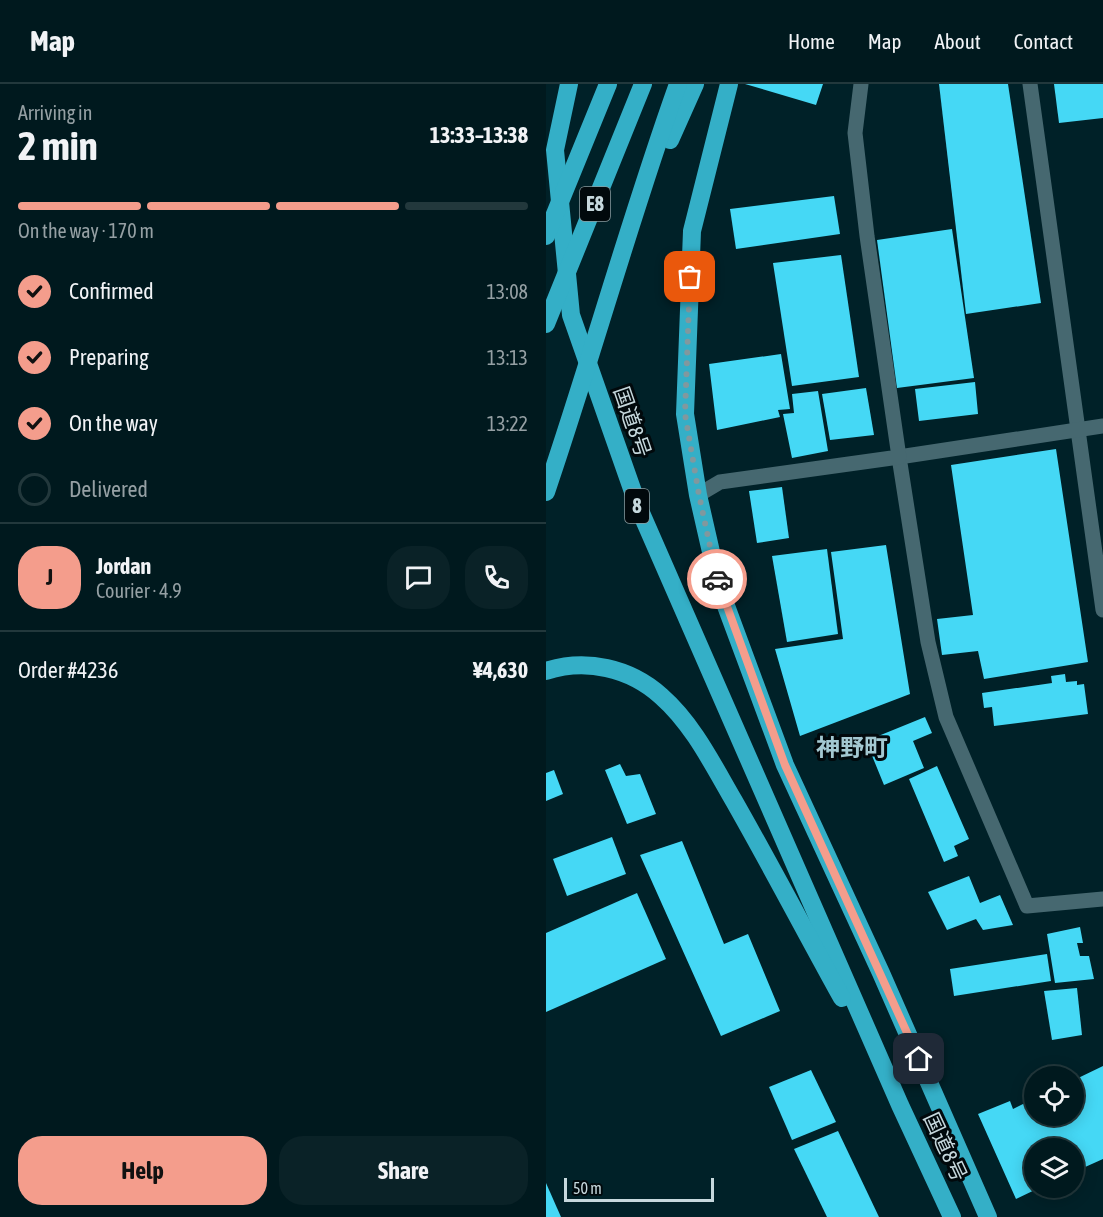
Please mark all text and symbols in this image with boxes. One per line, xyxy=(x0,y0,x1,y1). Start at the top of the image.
text: Map xyxy=(30,25,75,57)
text: Home xyxy=(788,29,835,53)
text: Map xyxy=(868,29,902,53)
text: About xyxy=(935,29,981,53)
text: Contact xyxy=(1014,29,1073,53)
text: Arriving in xyxy=(18,101,92,124)
text: 13:33–13:38 xyxy=(430,122,528,148)
text: 2 min xyxy=(18,124,98,168)
road number: E8 xyxy=(580,187,610,221)
text: On the way · 170 m xyxy=(18,219,154,242)
pin xyxy=(664,251,715,302)
icon: bag xyxy=(673,260,706,293)
icon: check xyxy=(18,275,51,308)
text: Confirmed xyxy=(69,278,154,304)
text: 13:08 xyxy=(486,280,528,303)
icon: check xyxy=(18,341,51,374)
text: Preparing xyxy=(69,344,149,370)
text: 13:13 xyxy=(487,346,528,369)
street label: 国道8号 xyxy=(610,383,656,460)
icon: check xyxy=(18,407,51,440)
text: On the way xyxy=(69,410,158,436)
text: 13:22 xyxy=(487,412,528,435)
text: Delivered xyxy=(69,476,148,502)
road number: 8 xyxy=(625,489,649,523)
button: chat xyxy=(387,546,450,609)
button: phone xyxy=(465,546,528,609)
courier xyxy=(687,549,747,609)
text: Jordan xyxy=(96,553,151,579)
icon: car xyxy=(701,563,734,596)
text: J xyxy=(46,564,53,590)
text: Courier · 4.9 xyxy=(96,579,182,602)
text: Order #4236 xyxy=(18,657,118,683)
text: ¥4,630 xyxy=(473,657,528,683)
district label: 神野町 xyxy=(816,734,888,761)
pin xyxy=(893,1033,944,1084)
icon: home xyxy=(902,1042,935,1075)
map controls xyxy=(1024,1066,1084,1198)
button: locate xyxy=(1024,1066,1084,1126)
street label: 国道8号 xyxy=(920,1108,972,1185)
button: Help xyxy=(18,1136,267,1205)
button: Share xyxy=(279,1136,528,1205)
button: layers xyxy=(1024,1138,1084,1198)
scale bar xyxy=(564,1175,714,1202)
text: 50 m xyxy=(573,1179,602,1197)

